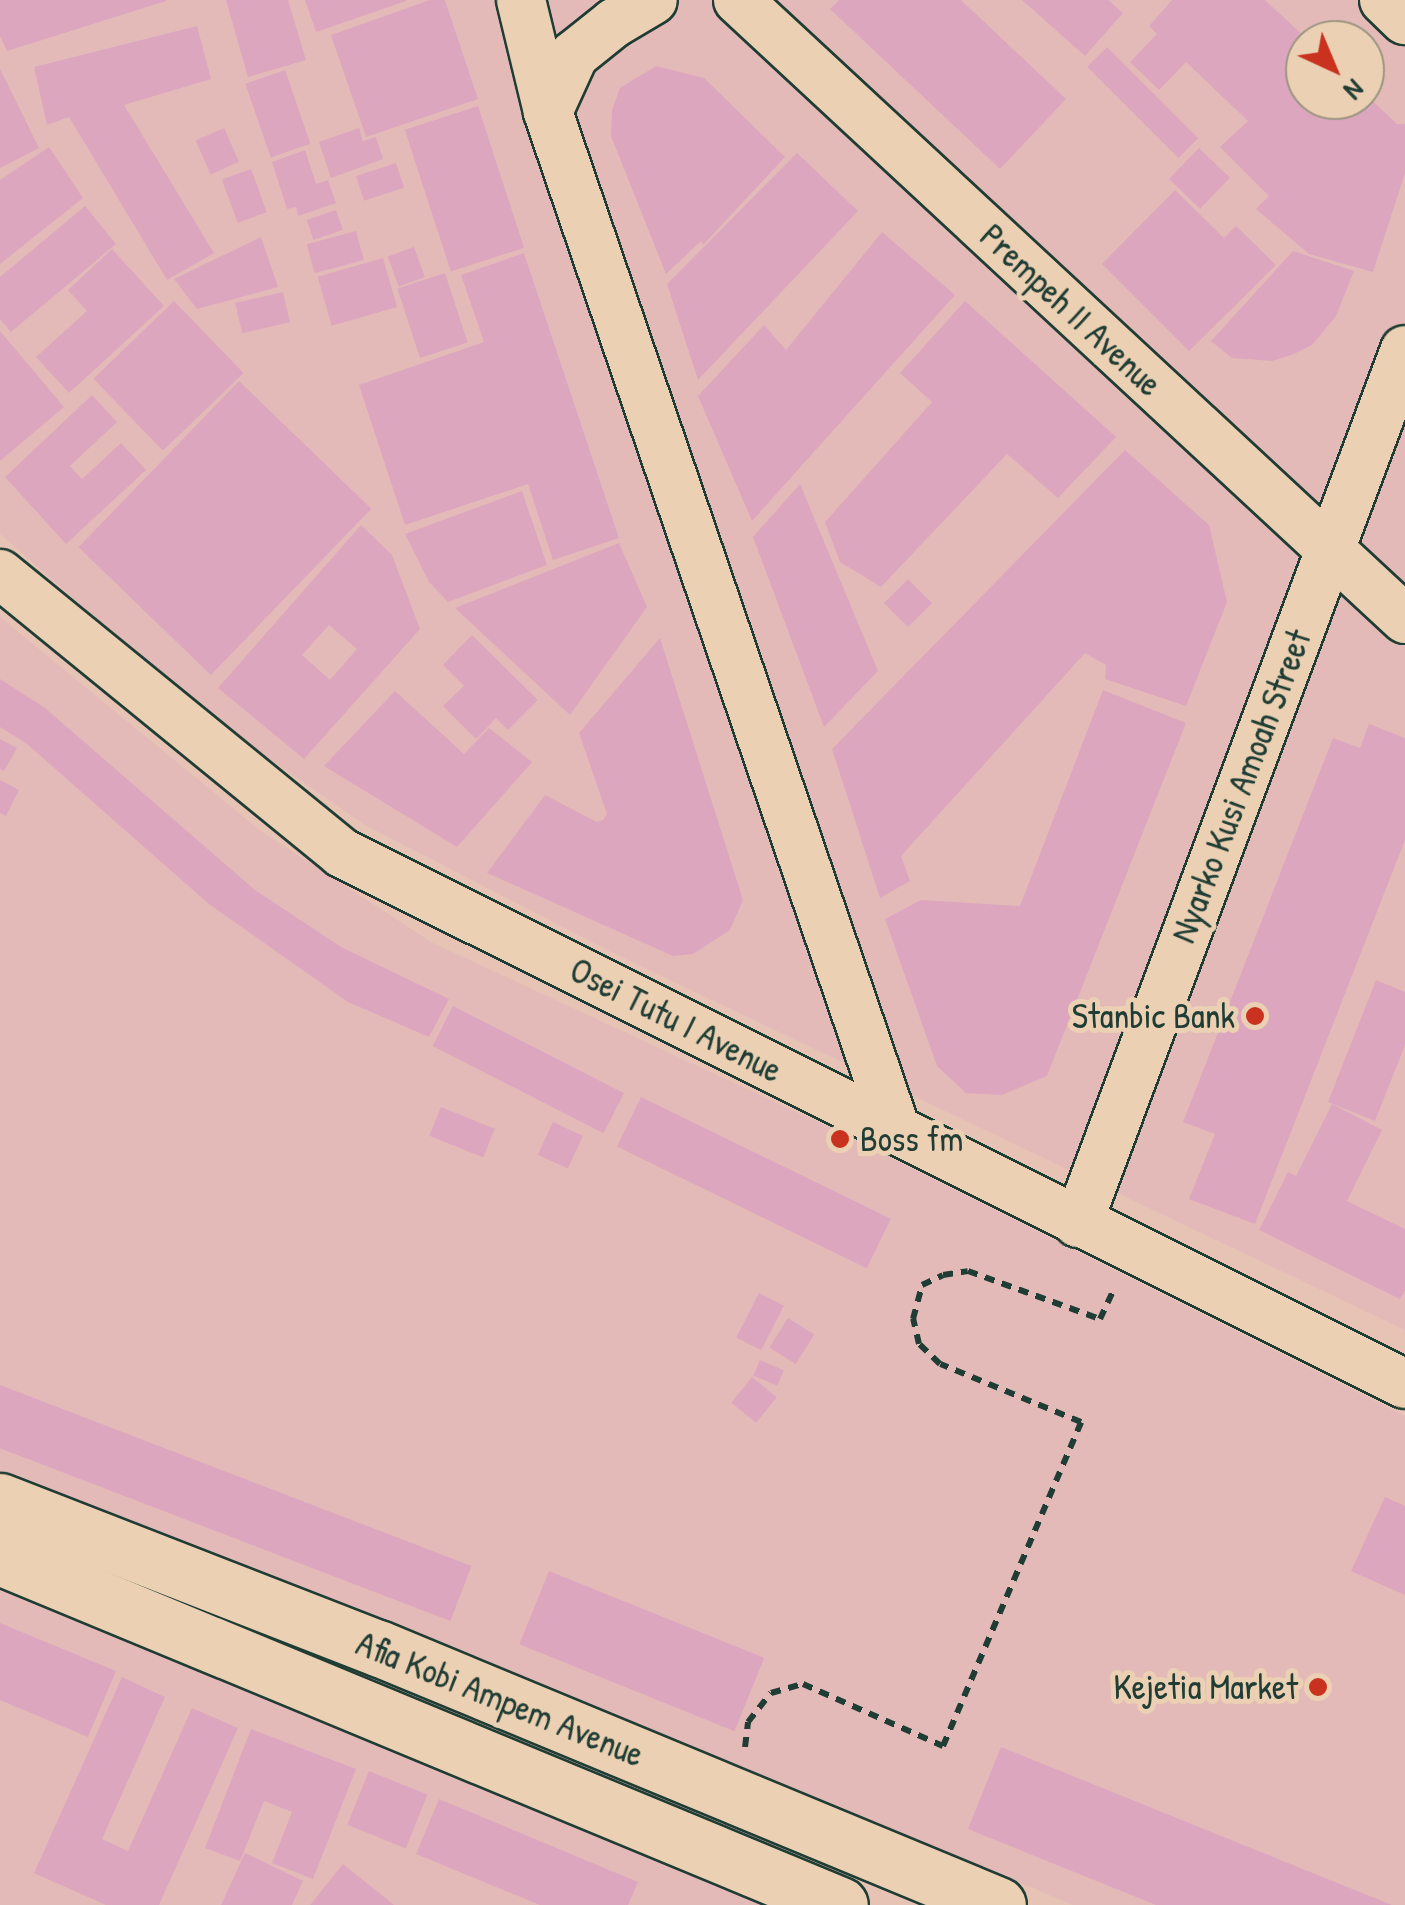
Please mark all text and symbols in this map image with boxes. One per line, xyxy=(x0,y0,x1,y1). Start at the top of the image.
north arrow xyxy=(1285,20,1385,120)
text: N xyxy=(1336,71,1373,109)
street label: Prempeh II Avenue xyxy=(971,215,1171,405)
street label: Nyarko Kusi Amoah Street xyxy=(1162,624,1320,948)
street label: Osei Tutu I Avenue xyxy=(563,949,789,1091)
place label: Stanbic Bank xyxy=(1072,995,1235,1037)
marker: Stanbic Bank xyxy=(1244,1005,1266,1027)
place label: Boss fm xyxy=(860,1118,963,1160)
marker: Boss fm xyxy=(829,1128,851,1150)
street label: Afia Kobi Ampem Avenue xyxy=(350,1622,650,1776)
place label: Kejetia Market xyxy=(1113,1666,1298,1708)
marker: Kejetia Market xyxy=(1307,1676,1329,1698)

